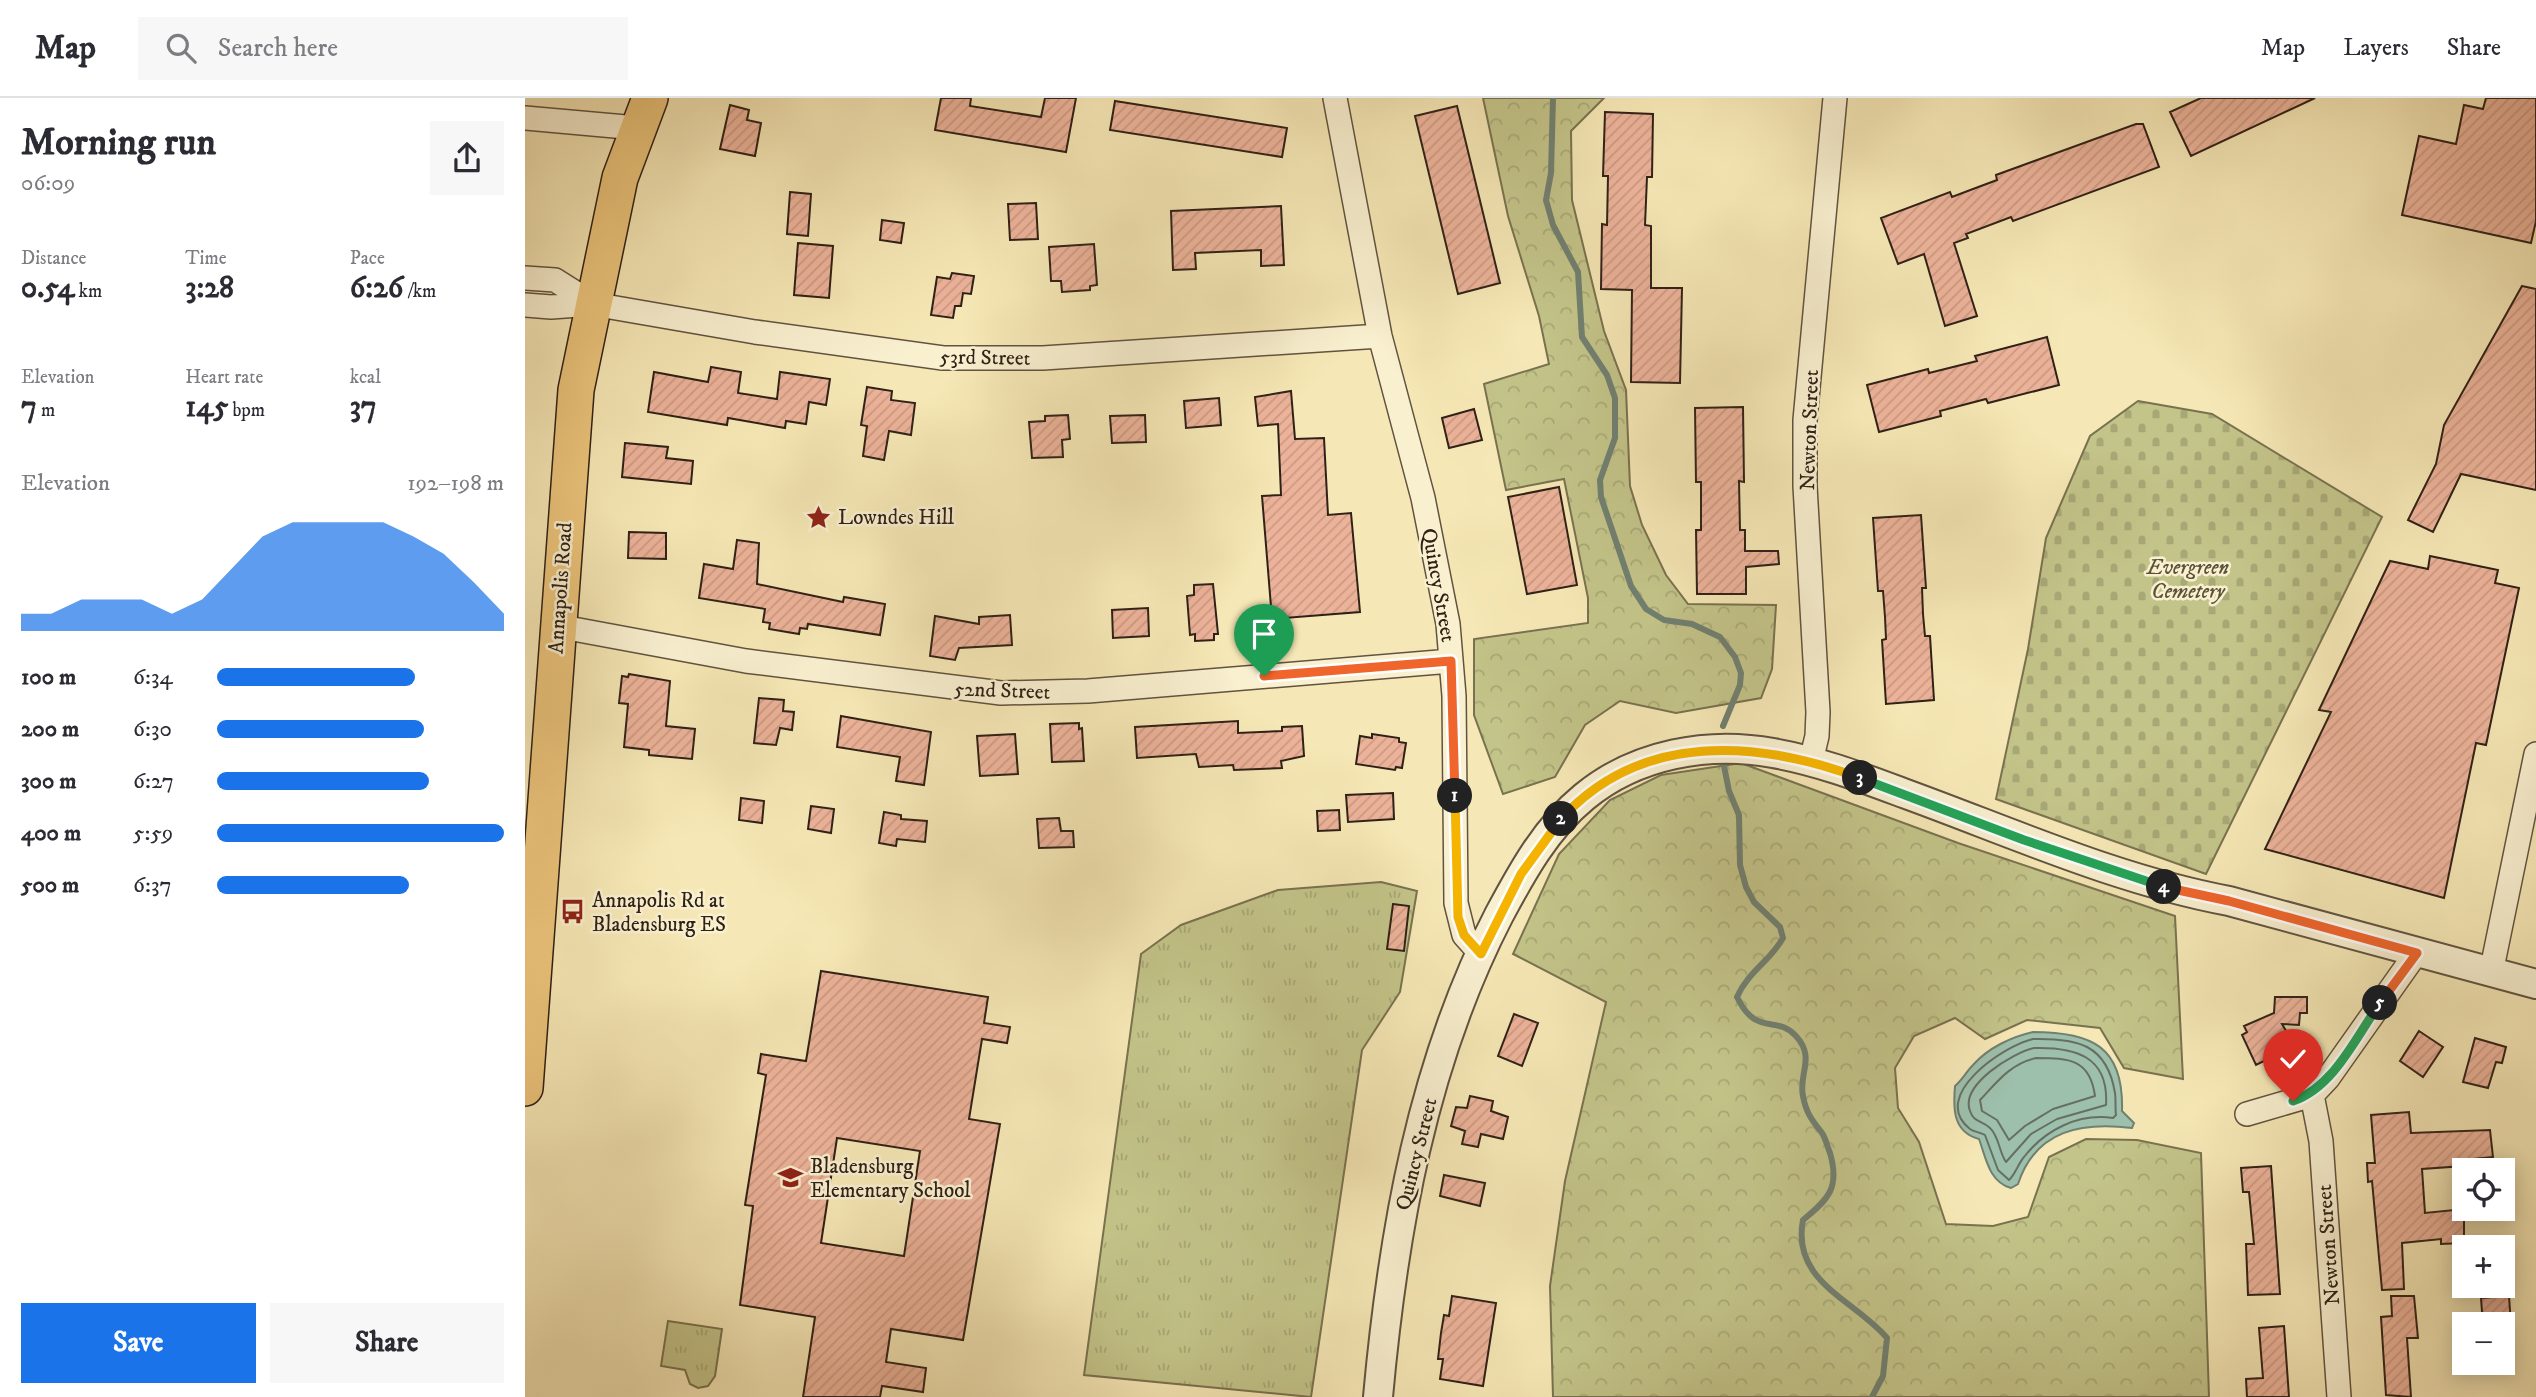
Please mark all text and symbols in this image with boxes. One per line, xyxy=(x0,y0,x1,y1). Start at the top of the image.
search box xyxy=(138,17,628,80)
text: Map xyxy=(35,28,96,69)
icon: search xyxy=(162,29,200,67)
text: Search here xyxy=(218,32,338,65)
text: Map xyxy=(2261,33,2305,63)
text: Layers xyxy=(2343,33,2409,63)
text: Share xyxy=(2447,33,2501,63)
text: Morning run xyxy=(21,119,216,167)
button: share xyxy=(430,121,504,195)
text: 06:09 xyxy=(21,169,75,198)
text: Distance xyxy=(21,247,86,270)
text: Time xyxy=(185,247,227,270)
text: Pace xyxy=(350,247,385,270)
text: 0.54 xyxy=(21,270,74,307)
text: 3:28 xyxy=(185,270,234,307)
text: 6:26 xyxy=(350,270,403,307)
text: km xyxy=(74,280,102,303)
text: /km xyxy=(403,280,436,303)
street label: 53rd Street xyxy=(939,344,1031,372)
text: Elevation xyxy=(21,366,95,389)
text: Heart rate xyxy=(185,366,263,389)
text: kcal xyxy=(350,366,381,389)
street label: Newton Street xyxy=(1795,369,1825,491)
text: 7 xyxy=(21,389,37,426)
text: 145 xyxy=(185,389,228,426)
text: 37 xyxy=(350,389,377,426)
text: m xyxy=(37,399,55,422)
text: bpm xyxy=(228,399,265,422)
text: Elevation xyxy=(21,469,110,498)
text: 192–198 m xyxy=(407,469,504,498)
place icon: Lowndes Hill xyxy=(804,503,832,531)
place label: Lowndes Hill xyxy=(838,505,955,531)
street label: Annapolis Road xyxy=(543,521,579,655)
street label: Quincy Street xyxy=(1415,526,1461,644)
park label: Evergreen Cemetery xyxy=(2146,555,2229,605)
pin xyxy=(1234,604,1294,676)
icon: arrive xyxy=(1245,615,1283,653)
text: 100 m xyxy=(21,663,76,692)
text: 6:34 xyxy=(133,663,173,692)
street label: 52nd Street xyxy=(953,676,1051,706)
text: 200 m xyxy=(21,715,79,744)
text: 6:30 xyxy=(133,715,172,744)
pin: 3 xyxy=(1843,760,1877,796)
text: 3 xyxy=(1856,766,1863,789)
text: 300 m xyxy=(21,767,77,796)
text: 6:27 xyxy=(133,767,174,796)
pin: 1 xyxy=(1437,778,1473,814)
text: 1 xyxy=(1451,784,1458,807)
pin: 2 xyxy=(1543,802,1579,836)
text: 2 xyxy=(1556,807,1565,830)
text: 400 m xyxy=(21,819,81,848)
text: 5:59 xyxy=(133,819,173,848)
pin: 4 xyxy=(2147,870,2181,904)
text: 500 m xyxy=(21,871,79,900)
text: 6:37 xyxy=(133,871,172,900)
text: 4 xyxy=(2158,875,2169,898)
place label: Annapolis Rd at Bladensburg ES xyxy=(592,888,726,938)
bus stop icon: Annapolis Rd at Bladensburg ES xyxy=(558,898,586,926)
pin: 5 xyxy=(2363,986,2397,1020)
text: 5 xyxy=(2375,991,2384,1014)
pin xyxy=(2263,1029,2323,1101)
icon: check xyxy=(2274,1040,2312,1078)
street label: Quincy Street xyxy=(1390,1095,1444,1213)
place label: Bladensburg Elementary School xyxy=(810,1154,971,1204)
map controls xyxy=(2452,1158,2515,1375)
button: locate xyxy=(2452,1158,2515,1221)
school or university icon: Bladensburg Elementary School xyxy=(776,1164,804,1192)
street label: Newton Street xyxy=(2312,1183,2346,1306)
button: + xyxy=(2452,1235,2515,1298)
button: Save xyxy=(21,1303,256,1383)
button: Share xyxy=(270,1303,504,1383)
button: − xyxy=(2452,1312,2515,1375)

